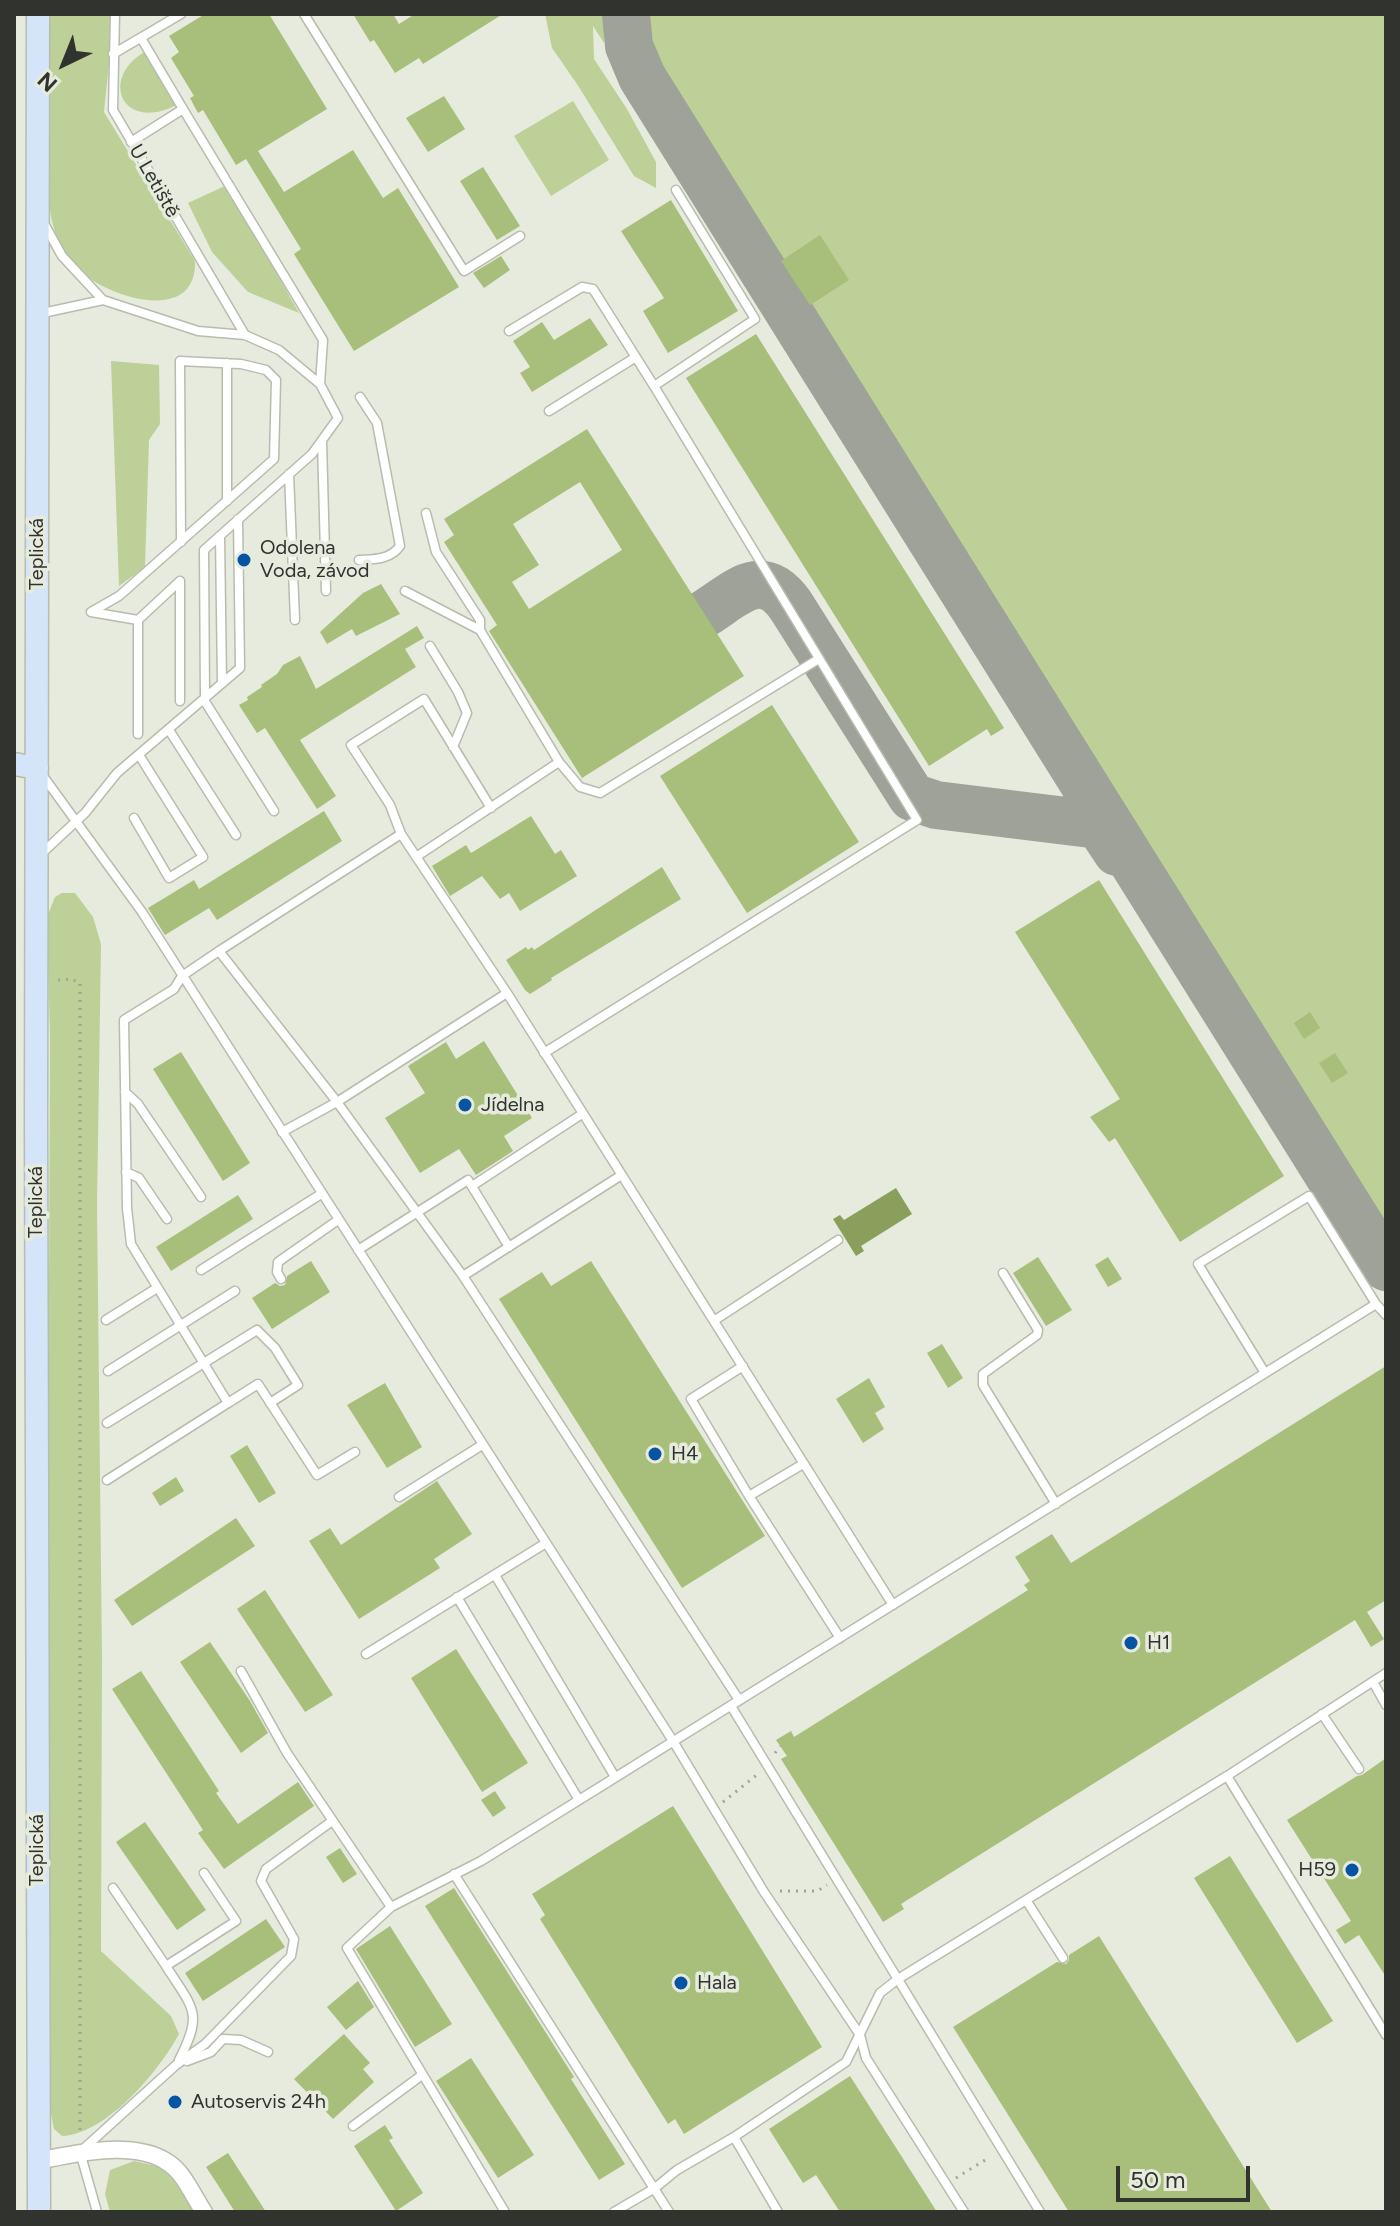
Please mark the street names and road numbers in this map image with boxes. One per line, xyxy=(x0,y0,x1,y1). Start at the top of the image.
street label: U Letiště xyxy=(123,140,185,222)
street label: Teplická xyxy=(25,518,49,590)
street label: Teplická xyxy=(24,1166,48,1238)
street label: Teplická xyxy=(25,1814,49,1886)

